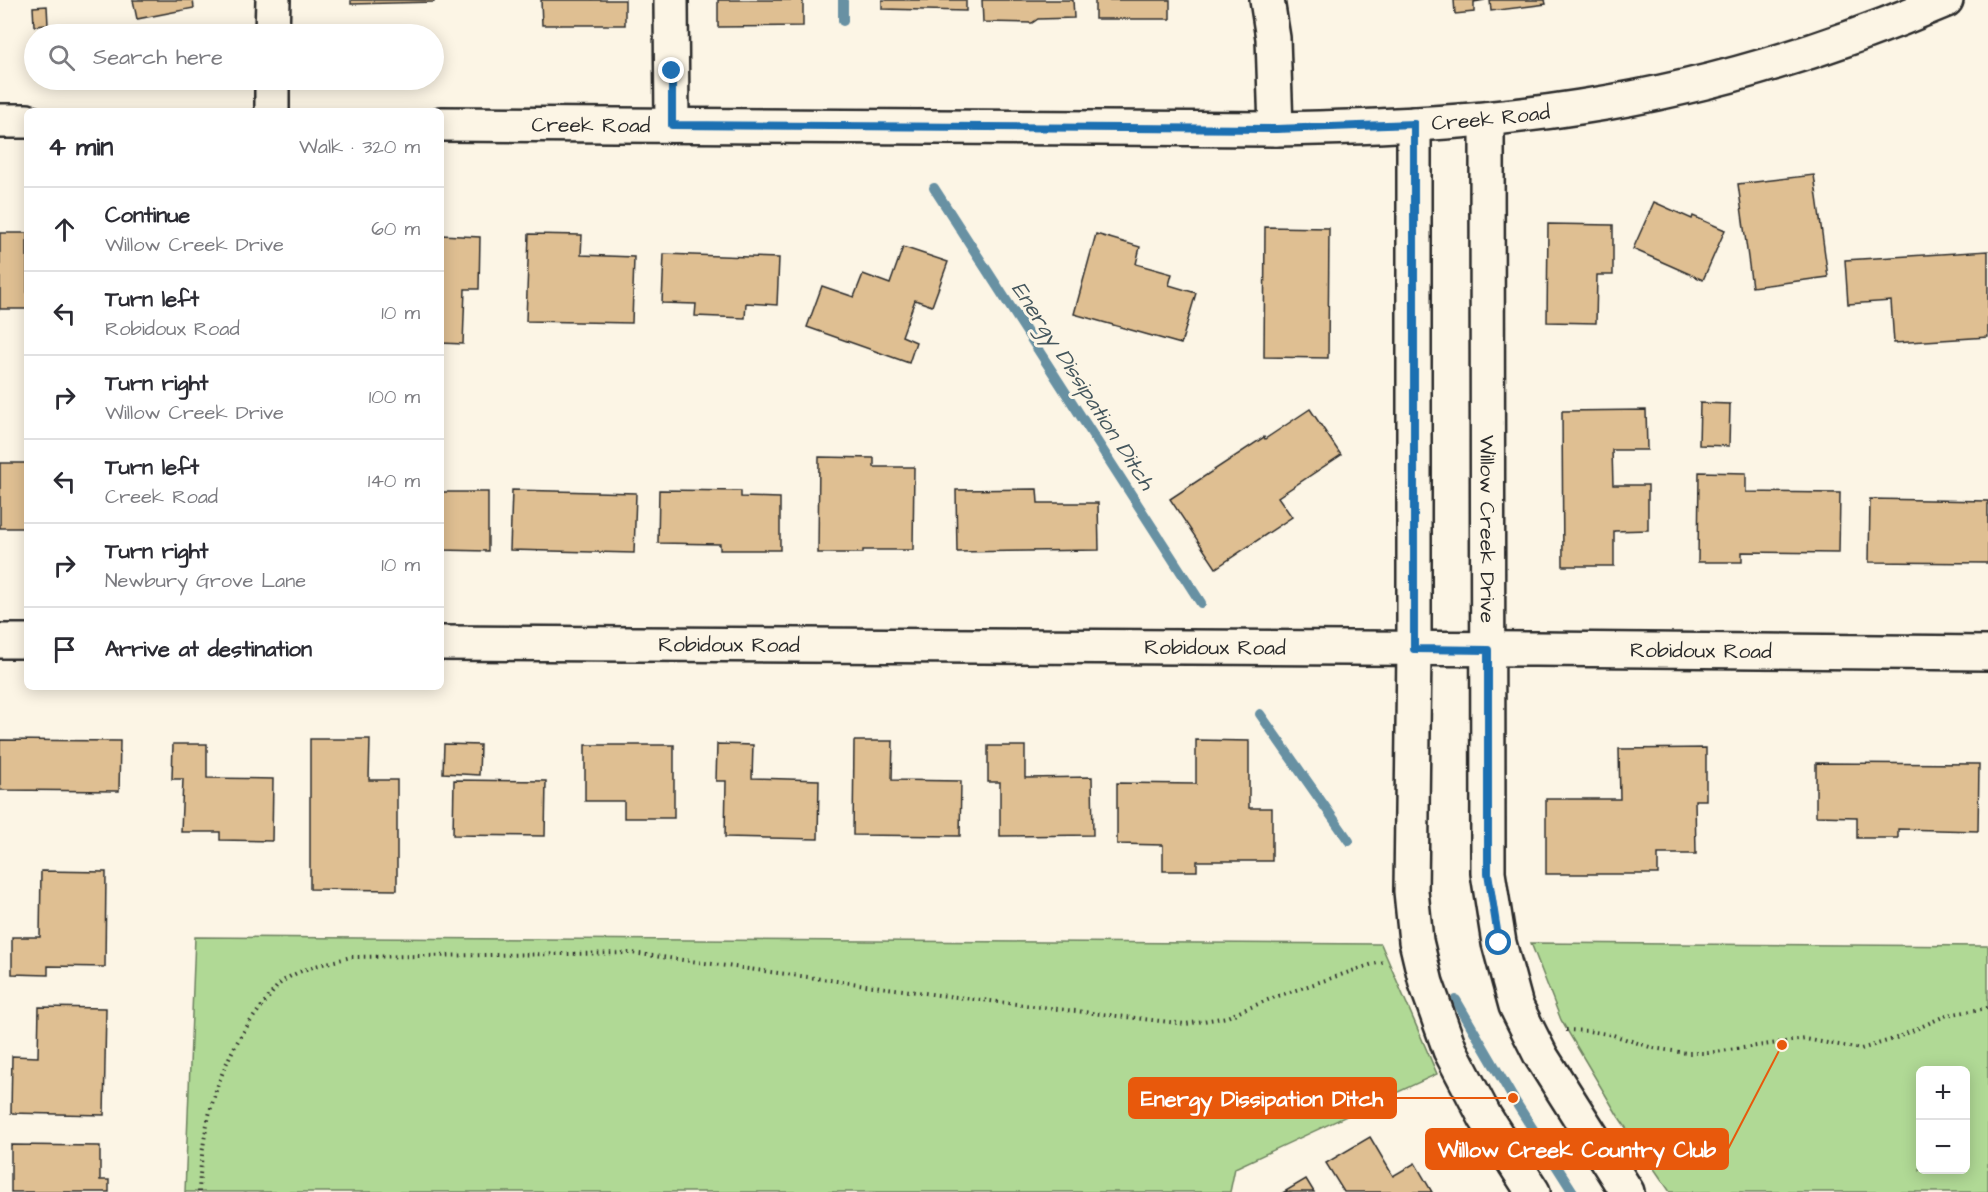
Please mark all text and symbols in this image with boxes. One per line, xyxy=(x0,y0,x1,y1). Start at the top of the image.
search box xyxy=(24,24,444,90)
icon: search xyxy=(45,41,78,74)
text: Search here xyxy=(93,42,223,73)
route end xyxy=(658,57,684,83)
street label: Creek Road xyxy=(1430,98,1552,138)
street label: Creek Road xyxy=(532,111,651,140)
text: 4 min xyxy=(48,129,113,165)
text: Walk · 320 m xyxy=(299,133,420,161)
text: Continue xyxy=(105,200,190,231)
icon: ahead xyxy=(48,213,81,246)
text: 60 m xyxy=(371,215,420,243)
text: Willow Creek Drive xyxy=(105,231,284,259)
water label: Energy Dissipation Ditch xyxy=(1003,276,1162,497)
text: Turn left xyxy=(105,284,199,315)
icon: left xyxy=(48,297,81,330)
text: 10 m xyxy=(381,299,420,327)
text: Robidoux Road xyxy=(105,315,240,343)
text: Turn right xyxy=(105,368,208,399)
icon: right xyxy=(48,381,81,414)
text: 100 m xyxy=(369,383,420,411)
text: Willow Creek Drive xyxy=(105,399,284,427)
street label: Willow Creek Drive xyxy=(1472,435,1502,623)
text: Turn left xyxy=(105,452,199,483)
icon: left xyxy=(48,465,81,498)
text: 140 m xyxy=(368,467,420,495)
text: Creek Road xyxy=(105,483,218,511)
text: Turn right xyxy=(105,536,208,567)
icon: right xyxy=(48,549,81,582)
text: 10 m xyxy=(381,551,420,579)
text: Newbury Grove Lane xyxy=(105,567,306,595)
street label: Robidoux Road xyxy=(658,630,800,660)
icon: arrive xyxy=(48,633,81,666)
street label: Robidoux Road xyxy=(1144,633,1286,663)
text: Arrive at destination xyxy=(105,634,312,665)
street label: Robidoux Road xyxy=(1630,636,1772,666)
route start xyxy=(1485,929,1511,955)
map controls xyxy=(1916,1066,1970,1174)
button: + xyxy=(1916,1066,1970,1120)
callout: Energy Dissipation Ditch xyxy=(1129,1078,1396,1118)
text: Energy Dissipation Ditch xyxy=(1141,1084,1384,1117)
button: − xyxy=(1916,1120,1970,1174)
callout: Willow Creek Country Club xyxy=(1426,1129,1728,1169)
text: Willow Creek Country Club xyxy=(1437,1135,1717,1168)

